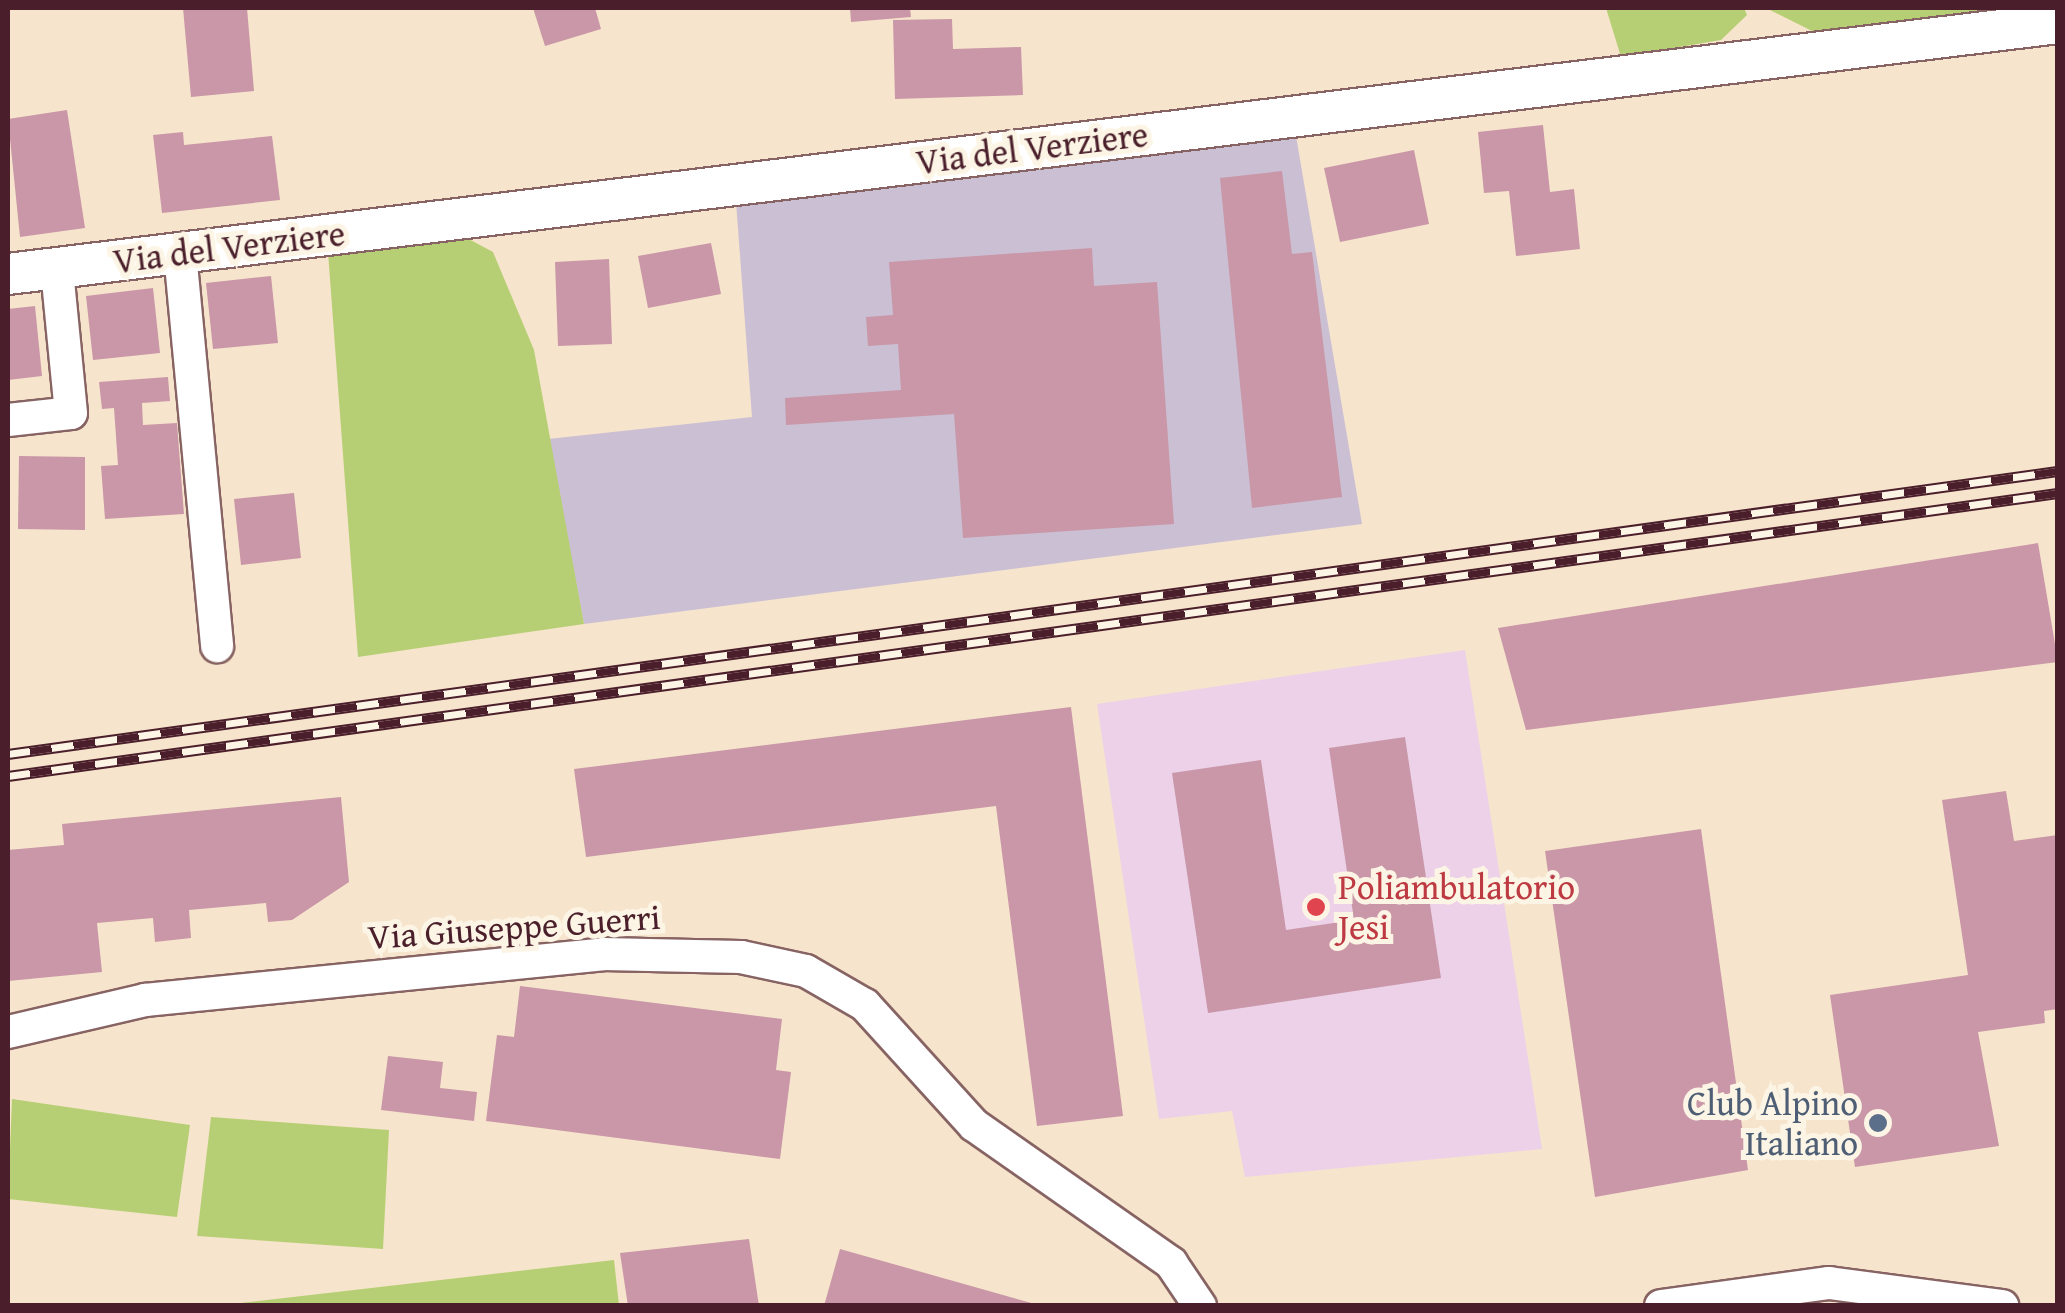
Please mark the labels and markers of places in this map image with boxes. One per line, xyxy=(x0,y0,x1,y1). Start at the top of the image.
place label: Poliambulatorio Jesi xyxy=(1338,866,1575,948)
marker: Poliambulatorio Jesi xyxy=(1303,894,1329,920)
place label: Club Alpino Italiano xyxy=(1687,1082,1858,1164)
marker: Club Alpino Italiano xyxy=(1867,1112,1889,1134)

